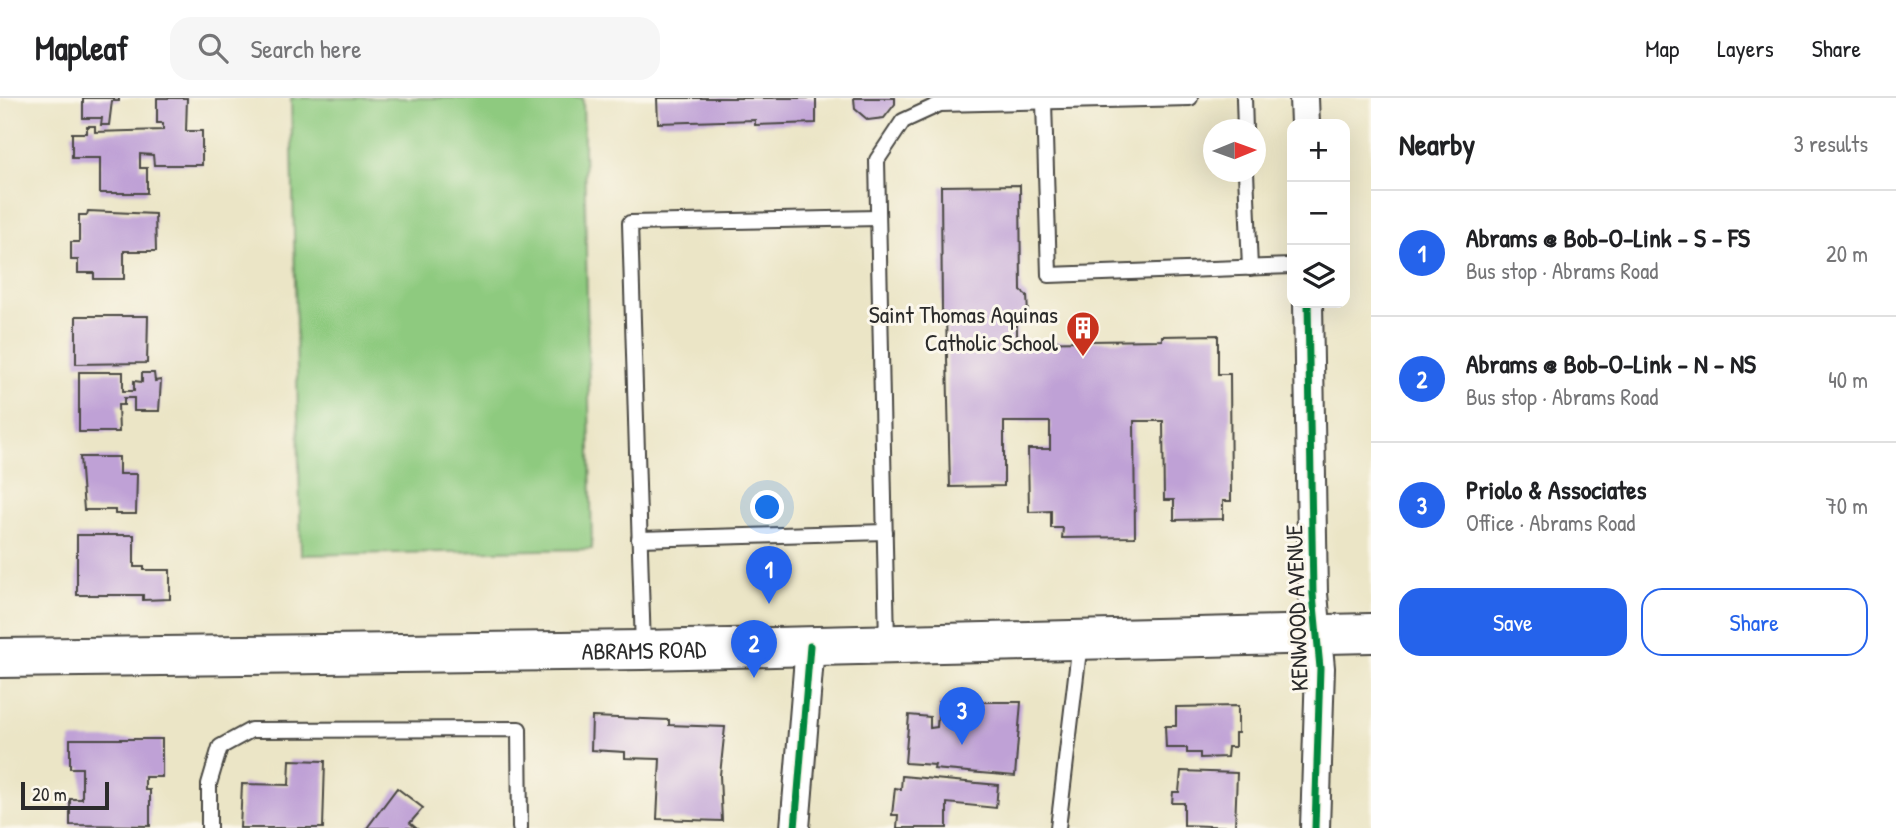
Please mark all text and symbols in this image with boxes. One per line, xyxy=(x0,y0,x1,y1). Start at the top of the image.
search box xyxy=(170,17,660,80)
text: Mapleaf xyxy=(35,26,128,70)
icon: search xyxy=(194,29,232,67)
text: Search here xyxy=(250,31,362,66)
text: Map xyxy=(1645,32,1679,64)
text: Layers xyxy=(1717,32,1774,64)
text: Share xyxy=(1812,32,1861,64)
north arrow xyxy=(1203,119,1266,182)
map controls xyxy=(1287,119,1350,308)
button: + xyxy=(1287,119,1350,182)
text: Nearby xyxy=(1399,124,1475,164)
text: 3 results xyxy=(1793,128,1868,159)
button: − xyxy=(1287,182,1350,245)
text: Abrams @ Bob-O-Link - S - FS xyxy=(1466,220,1750,255)
text: 1 xyxy=(1418,238,1426,269)
text: 20 m xyxy=(1826,238,1868,269)
button: layers xyxy=(1287,245,1350,308)
text: Bus stop · Abrams Road xyxy=(1466,255,1658,286)
place label: Saint Thomas Aquinas Catholic School xyxy=(869,298,1059,358)
building icon: Saint Thomas Aquinas Catholic School xyxy=(1064,309,1102,358)
text: Abrams @ Bob-O-Link - N - NS xyxy=(1466,346,1756,381)
text: 2 xyxy=(1417,364,1427,395)
text: 40 m xyxy=(1828,364,1868,395)
text: Bus stop · Abrams Road xyxy=(1466,381,1658,412)
text: Priolo & Associates xyxy=(1466,472,1647,507)
your location xyxy=(750,490,784,524)
text: 3 xyxy=(1417,490,1427,521)
text: 70 m xyxy=(1825,490,1868,521)
text: Office · Abrams Road xyxy=(1466,507,1635,538)
street label: KENWOOD AVENUE xyxy=(1277,524,1315,692)
pin: 1 xyxy=(746,546,792,604)
button: Save xyxy=(1399,588,1627,656)
button: Share xyxy=(1641,588,1868,656)
pin: 2 xyxy=(731,620,777,678)
street label: ABRAMS ROAD xyxy=(581,633,707,667)
pin: 3 xyxy=(939,687,985,745)
scale bar xyxy=(21,779,108,811)
text: 20 m xyxy=(32,781,67,807)

